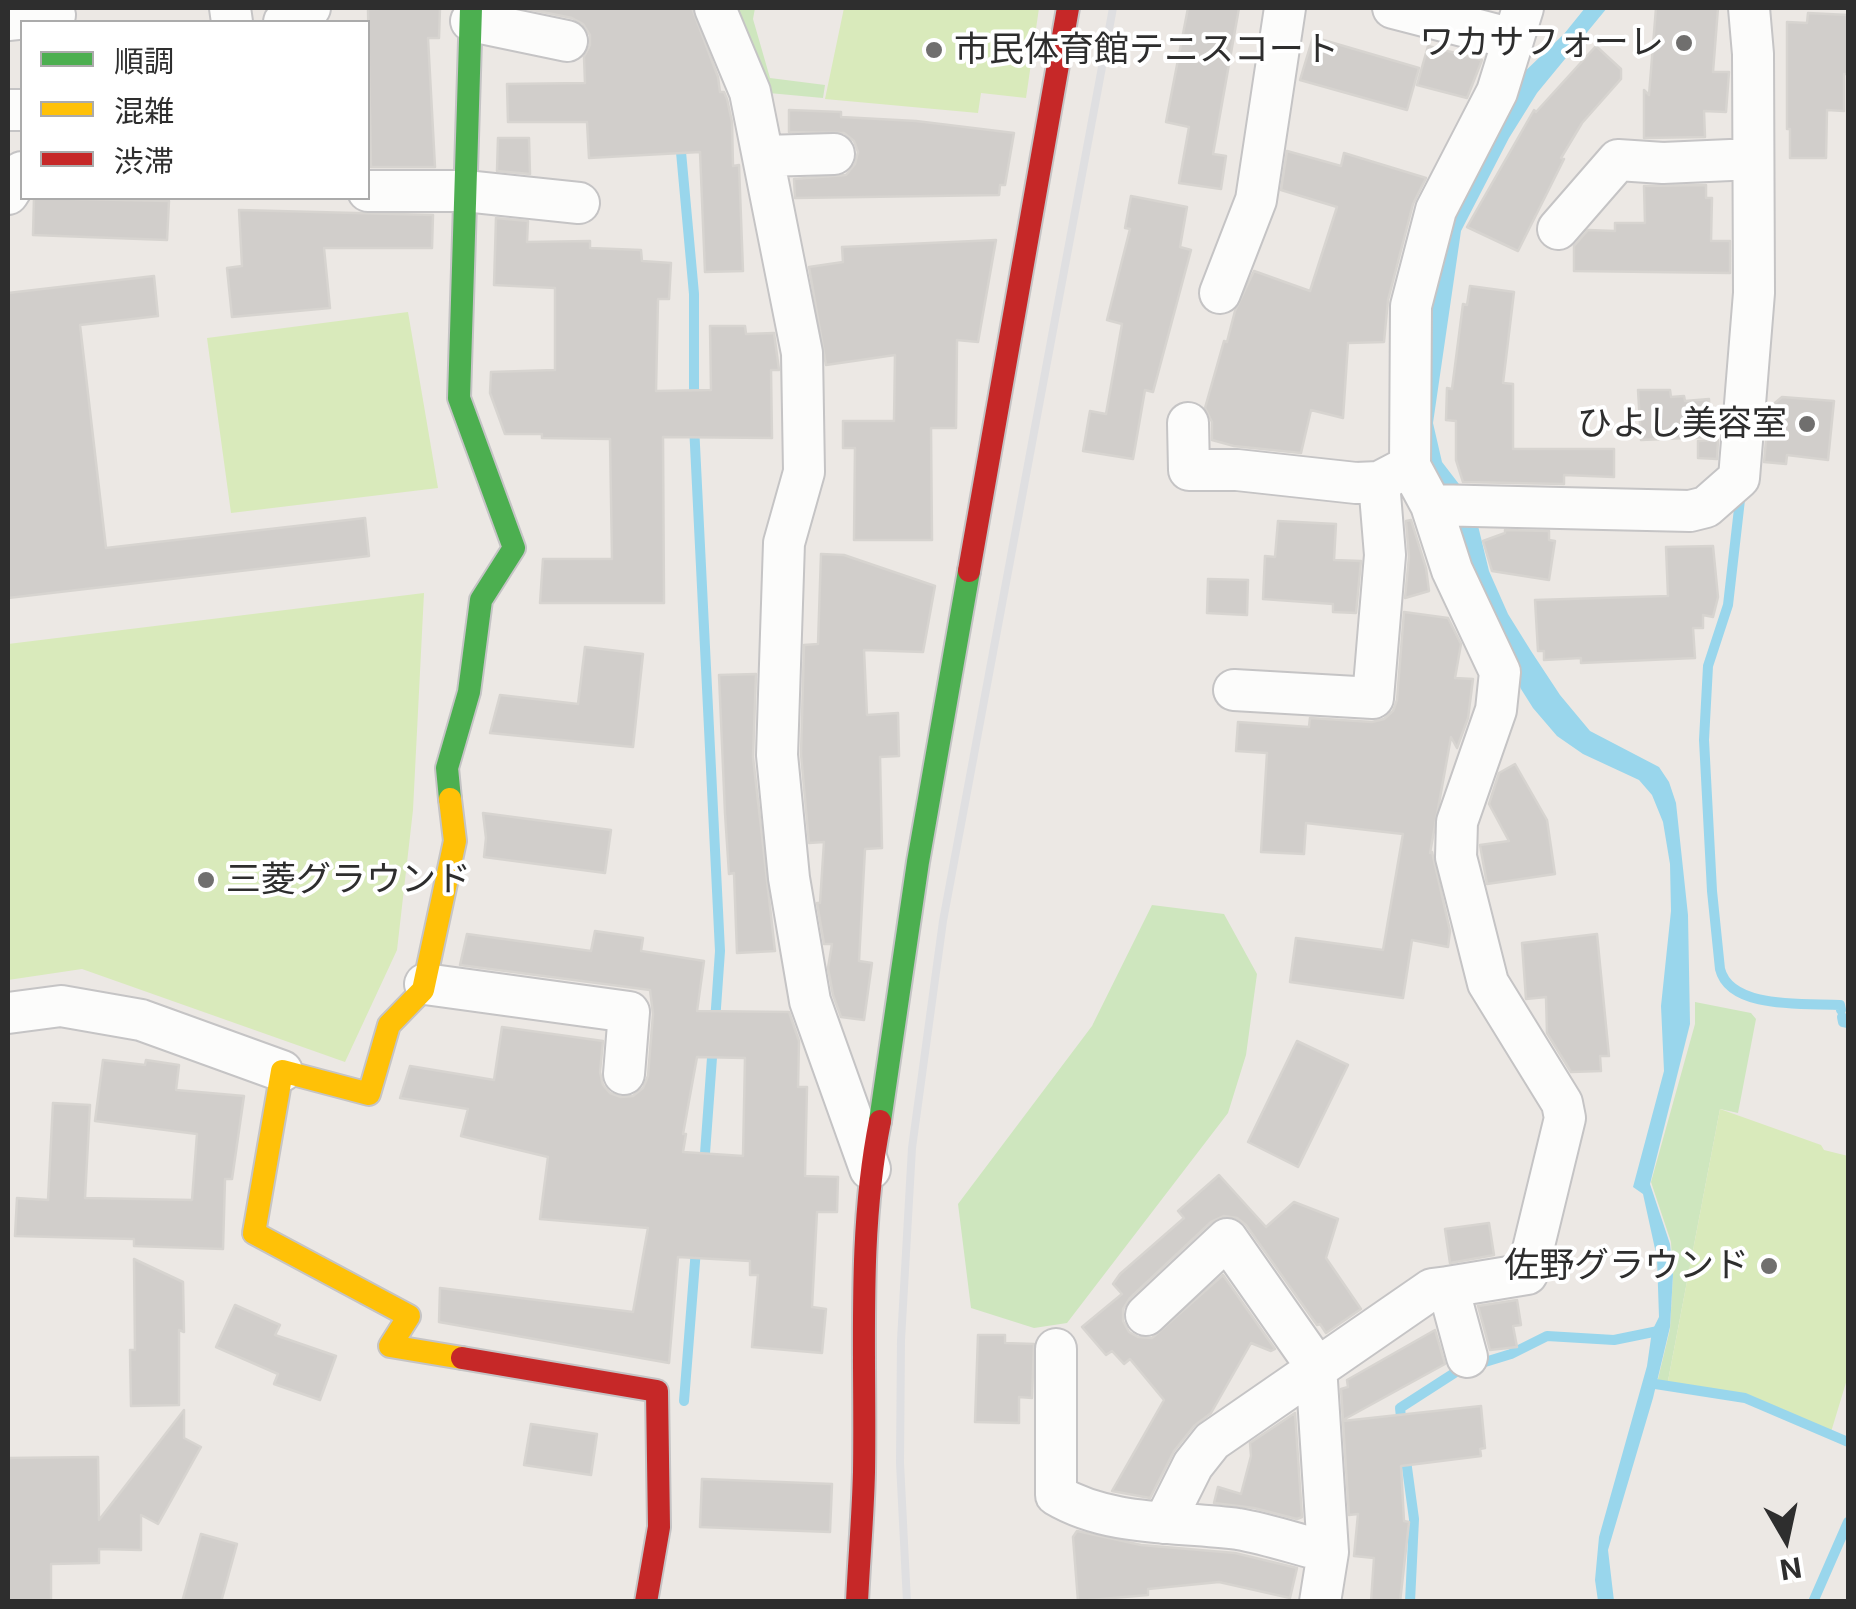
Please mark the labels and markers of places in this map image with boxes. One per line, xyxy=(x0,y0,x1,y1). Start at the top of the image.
place label: ワカサフォーレ xyxy=(1419,22,1664,64)
place label: 市民体育館テニスコート xyxy=(954,29,1339,71)
marker: ワカサフォーレ xyxy=(1673,32,1695,54)
marker: 市民体育館テニスコート xyxy=(923,39,945,61)
place label: ひよし美容室 xyxy=(1577,403,1787,445)
marker: ひよし美容室 xyxy=(1796,413,1818,435)
place label: 三菱グラウンド xyxy=(226,859,471,901)
marker: 三菱グラウンド xyxy=(195,869,217,891)
place label: 佐野グラウンド xyxy=(1504,1245,1749,1287)
marker: 佐野グラウンド xyxy=(1758,1255,1780,1277)

